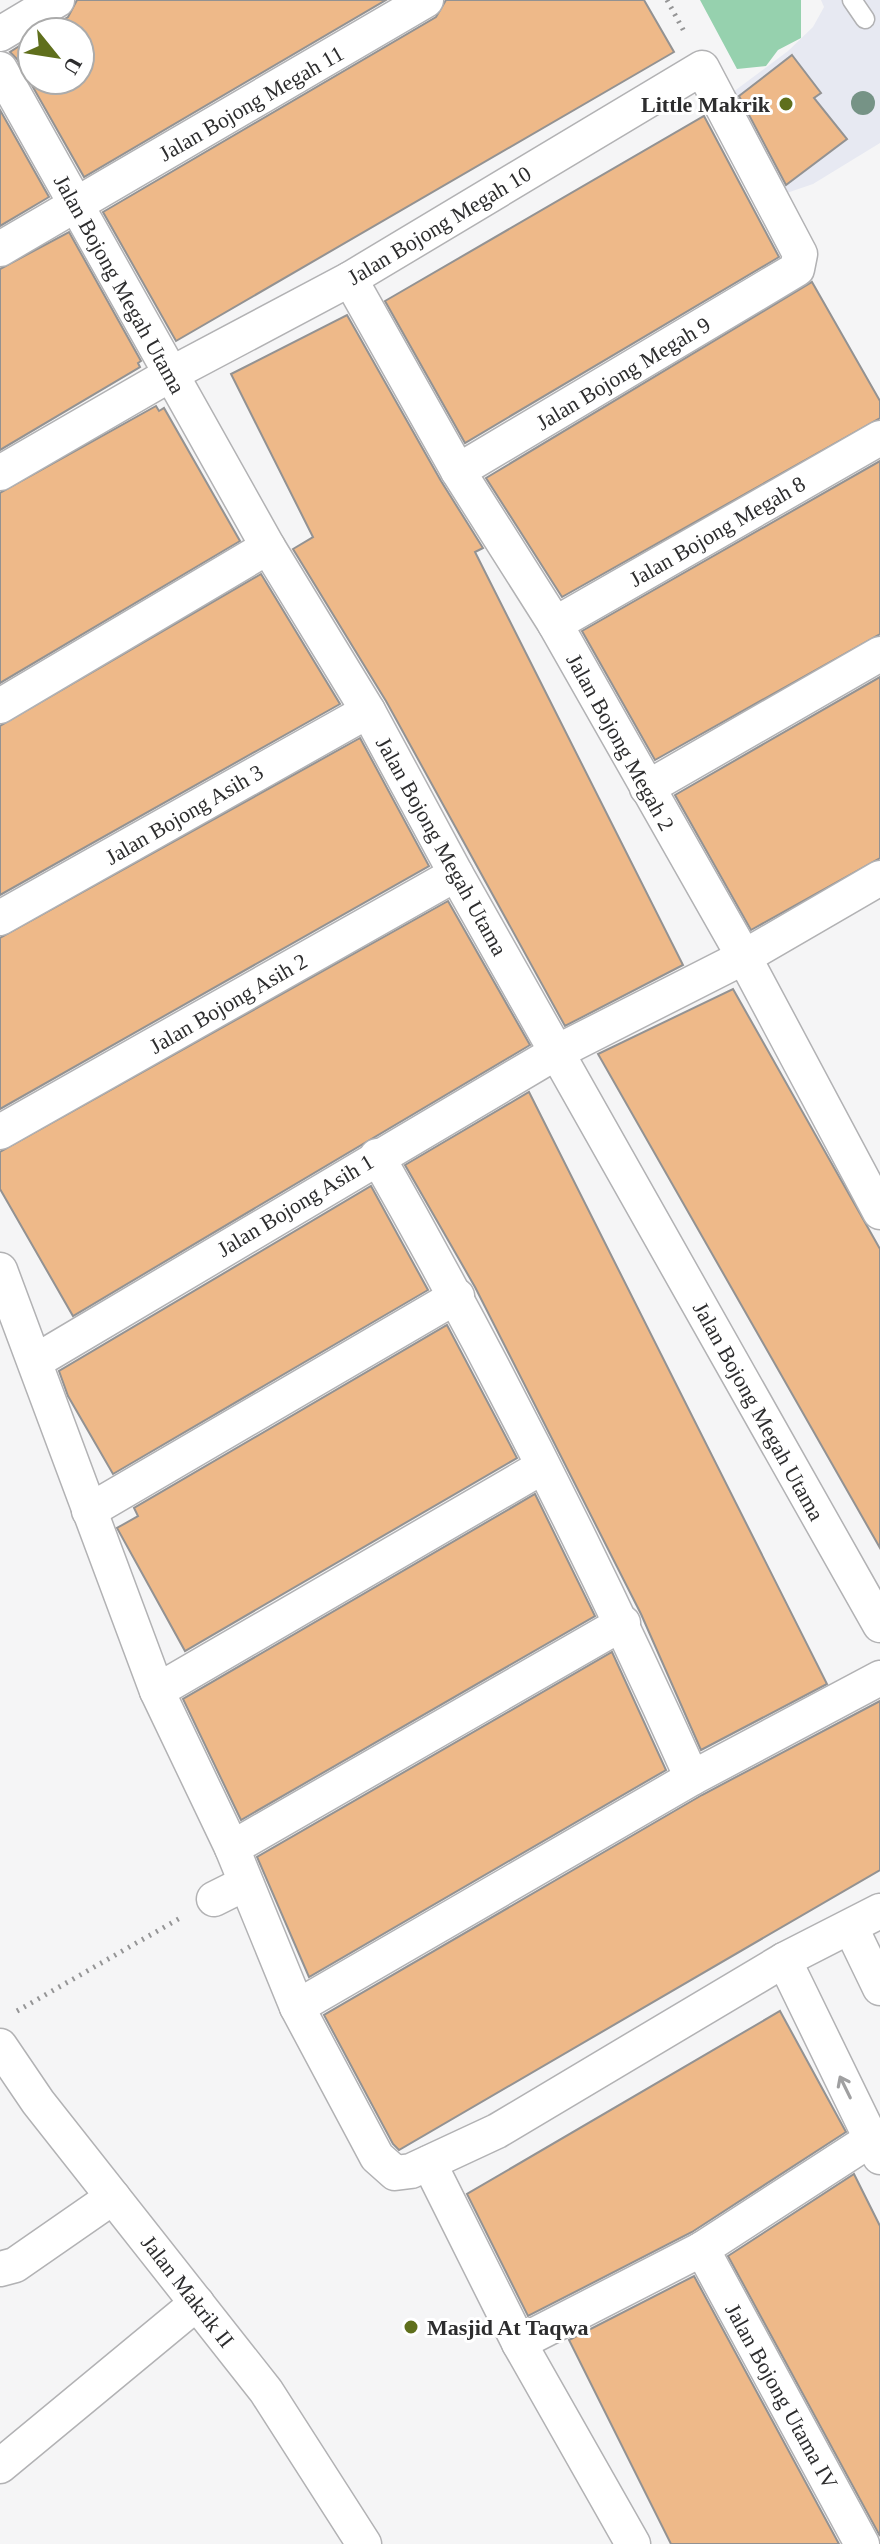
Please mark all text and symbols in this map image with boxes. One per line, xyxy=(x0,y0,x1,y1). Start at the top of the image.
north arrow xyxy=(16,16,96,96)
street label: Jalan Bojong Megah 11 xyxy=(155,40,348,166)
text: U xyxy=(58,53,88,79)
place label: Little Makrik xyxy=(641,92,771,117)
marker: Little Makrik xyxy=(777,95,795,113)
street label: Jalan Bojong Megah 10 xyxy=(343,161,536,290)
street label: Jalan Bojong Megah Utama xyxy=(49,171,190,398)
street label: Jalan Bojong Megah 9 xyxy=(532,312,715,435)
street label: Jalan Bojong Megah 8 xyxy=(625,471,809,592)
street label: Jalan Bojong Megah 2 xyxy=(561,649,680,835)
street label: Jalan Bojong Megah Utama xyxy=(371,733,512,960)
street label: Jalan Bojong Asih 3 xyxy=(101,759,268,870)
street label: Jalan Bojong Asih 2 xyxy=(145,948,312,1059)
street label: Jalan Bojong Asih 1 xyxy=(213,1149,378,1262)
street label: Jalan Bojong Megah Utama xyxy=(688,1298,829,1525)
one-way arrow xyxy=(837,2076,852,2100)
street label: Jalan Makrik II xyxy=(136,2230,239,2352)
street label: Jalan Bojong Utama IV xyxy=(720,2299,843,2494)
place label: Masjid At Taqwa xyxy=(427,2315,588,2340)
marker: Masjid At Taqwa xyxy=(402,2318,420,2336)

